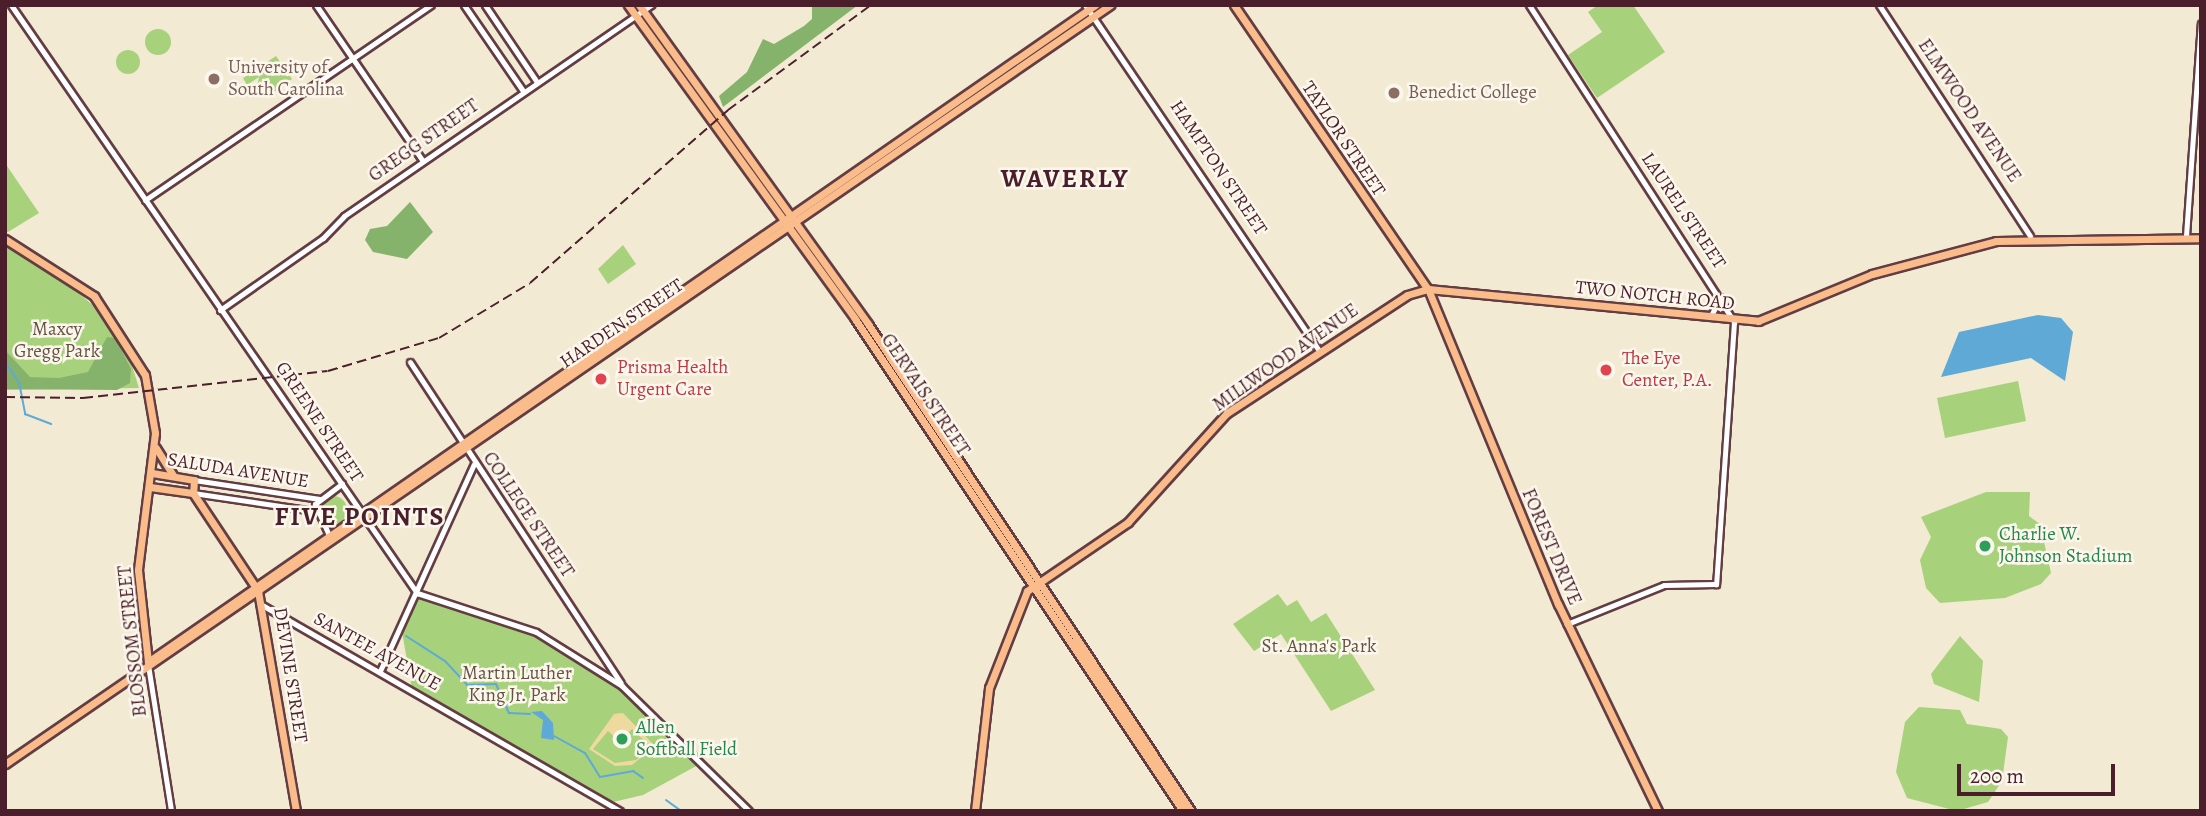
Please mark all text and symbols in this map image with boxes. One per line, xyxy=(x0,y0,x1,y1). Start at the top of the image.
street label: ELMWOOD AVENUE xyxy=(1913,35,2025,187)
place label: University of South Carolina xyxy=(228,57,344,101)
marker: University of South Carolina xyxy=(206,71,222,87)
street label: TAYLOR STREET xyxy=(1296,77,1390,201)
place label: Benedict College xyxy=(1408,82,1537,104)
marker: Benedict College xyxy=(1386,85,1402,101)
street label: GREGG STREET xyxy=(365,95,483,187)
street label: HAMPTON STREET xyxy=(1165,96,1271,240)
street label: LAUREL STREET xyxy=(1636,149,1730,273)
district label: WAVERLY xyxy=(1002,163,1128,195)
street label: HARDEN STREET xyxy=(556,274,688,374)
street label: TWO NOTCH ROAD xyxy=(1574,276,1736,316)
street label: MILLWOOD AVENUE xyxy=(1209,299,1363,417)
park label: Maxcy Gregg Park xyxy=(14,319,100,363)
street label: GERVAIS STREET xyxy=(876,330,974,460)
place label: The Eye Center, P.A. xyxy=(1622,348,1713,392)
street label: GREENE STREET xyxy=(270,357,368,487)
place label: Prisma Health Urgent Care xyxy=(617,357,728,401)
marker: The Eye Center, P.A. xyxy=(1596,360,1616,380)
marker: Prisma Health Urgent Care xyxy=(591,369,611,389)
street label: COLLEGE STREET xyxy=(478,448,578,582)
street label: SALUDA AVENUE xyxy=(166,449,310,493)
street label: FOREST DRIVE xyxy=(1516,485,1586,609)
district label: FIVE POINTS xyxy=(276,501,444,533)
place label: Charlie W. Johnson Stadium xyxy=(1999,524,2133,568)
marker: Charlie W. Johnson Stadium xyxy=(1977,538,1993,554)
street label: BLOSSOM STREET xyxy=(114,564,152,718)
street label: DEVINE STREET xyxy=(268,606,312,744)
street label: SANTEE AVENUE xyxy=(309,608,445,696)
park label: St. Anna's Park xyxy=(1261,636,1377,658)
park label: Martin Luther King Jr. Park xyxy=(462,663,572,707)
place label: Allen Softball Field xyxy=(636,717,737,761)
marker: Allen Softball Field xyxy=(614,731,630,747)
scale bar xyxy=(1961,750,2118,794)
text: 200 m xyxy=(1970,762,2024,790)

